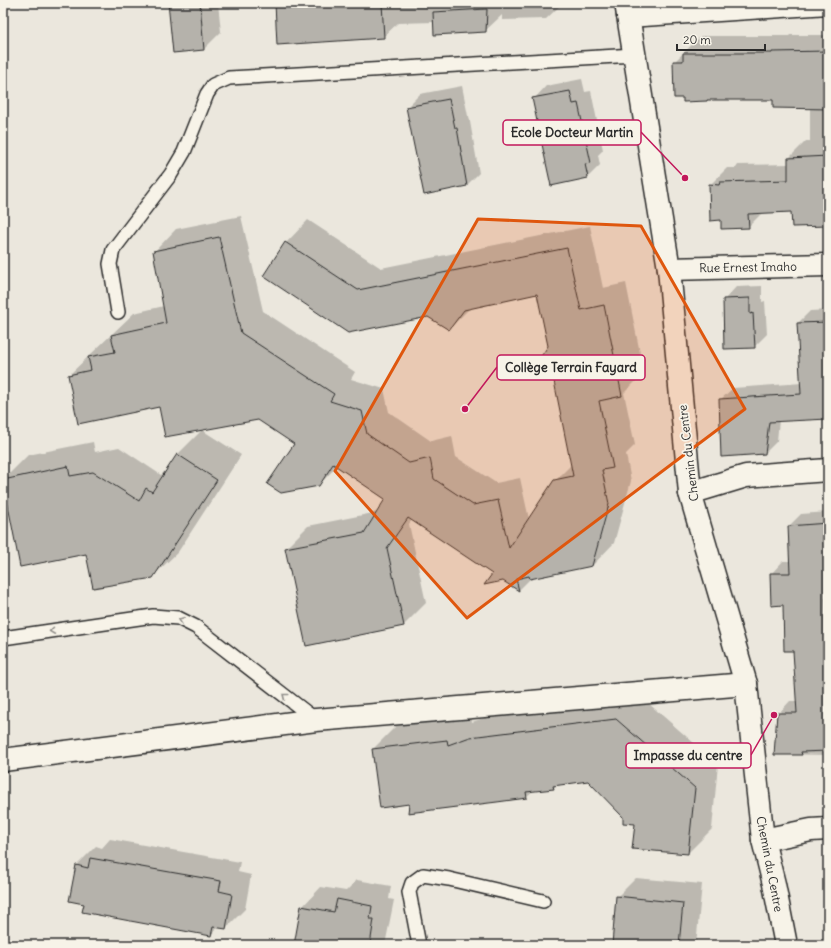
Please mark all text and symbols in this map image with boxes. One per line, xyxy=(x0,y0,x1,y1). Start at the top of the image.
scale bar xyxy=(677,26,765,52)
text: 20 m xyxy=(683,32,711,47)
callout: Ecole Docteur Martin xyxy=(503,120,641,145)
text: Ecole Docteur Martin xyxy=(511,124,634,141)
street label: Rue Ernest Imaho xyxy=(699,259,797,275)
callout: Collège Terrain Fayard xyxy=(497,355,645,380)
text: Collège Terrain Fayard xyxy=(505,359,637,376)
street label: Chemin du Centre xyxy=(675,404,701,502)
one-way arrow xyxy=(177,617,184,625)
one-way arrow xyxy=(49,626,55,635)
one-way arrow xyxy=(283,694,290,701)
callout: Impasse du centre xyxy=(626,743,751,768)
text: Impasse du centre xyxy=(633,747,743,764)
street label: Chemin du Centre xyxy=(753,815,787,913)

